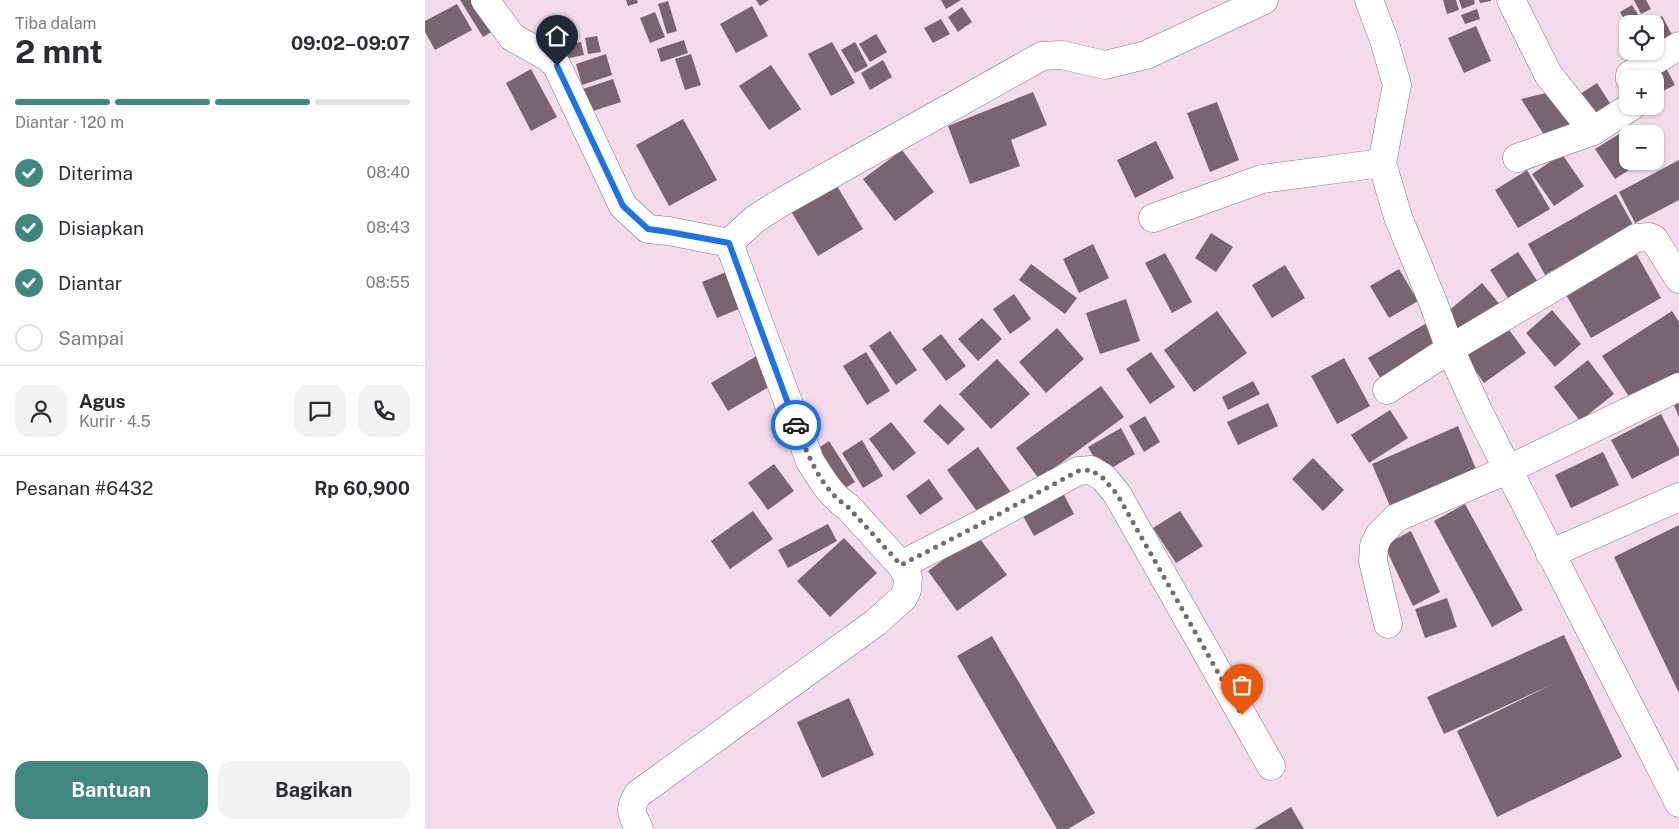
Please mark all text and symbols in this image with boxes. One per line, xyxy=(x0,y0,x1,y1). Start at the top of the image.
text: Tiba dalam xyxy=(15,14,96,33)
pin xyxy=(536,15,578,66)
map controls xyxy=(1619,15,1664,170)
button: locate xyxy=(1619,15,1664,60)
icon: home xyxy=(543,22,571,50)
text: 09:02–09:07 xyxy=(291,32,410,54)
text: 2 mnt xyxy=(15,33,103,70)
button: + xyxy=(1619,70,1664,115)
text: Diantar · 120 m xyxy=(15,113,124,132)
button: − xyxy=(1619,125,1664,170)
icon: check xyxy=(15,159,43,187)
text: Diterima xyxy=(58,162,133,184)
text: 08:40 xyxy=(367,163,410,182)
icon: check xyxy=(15,214,43,242)
text: Disiapkan xyxy=(58,217,144,239)
text: 08:43 xyxy=(366,218,410,237)
icon: check xyxy=(15,269,43,297)
text: Diantar xyxy=(58,272,122,294)
text: 08:55 xyxy=(366,273,410,292)
text: Sampai xyxy=(58,327,124,349)
button: person xyxy=(15,385,67,437)
button: chat xyxy=(294,385,346,437)
button: phone xyxy=(358,385,410,437)
text: Agus xyxy=(79,390,126,412)
courier xyxy=(771,400,821,450)
icon: car xyxy=(782,411,810,439)
text: Kurir · 4.5 xyxy=(79,412,151,431)
text: Pesanan #6432 xyxy=(15,477,153,499)
text: Rp 60,900 xyxy=(314,477,410,499)
pin xyxy=(1221,664,1263,715)
icon: bag xyxy=(1228,671,1256,699)
button: Bantuan xyxy=(15,761,208,819)
button: Bagikan xyxy=(218,761,410,819)

